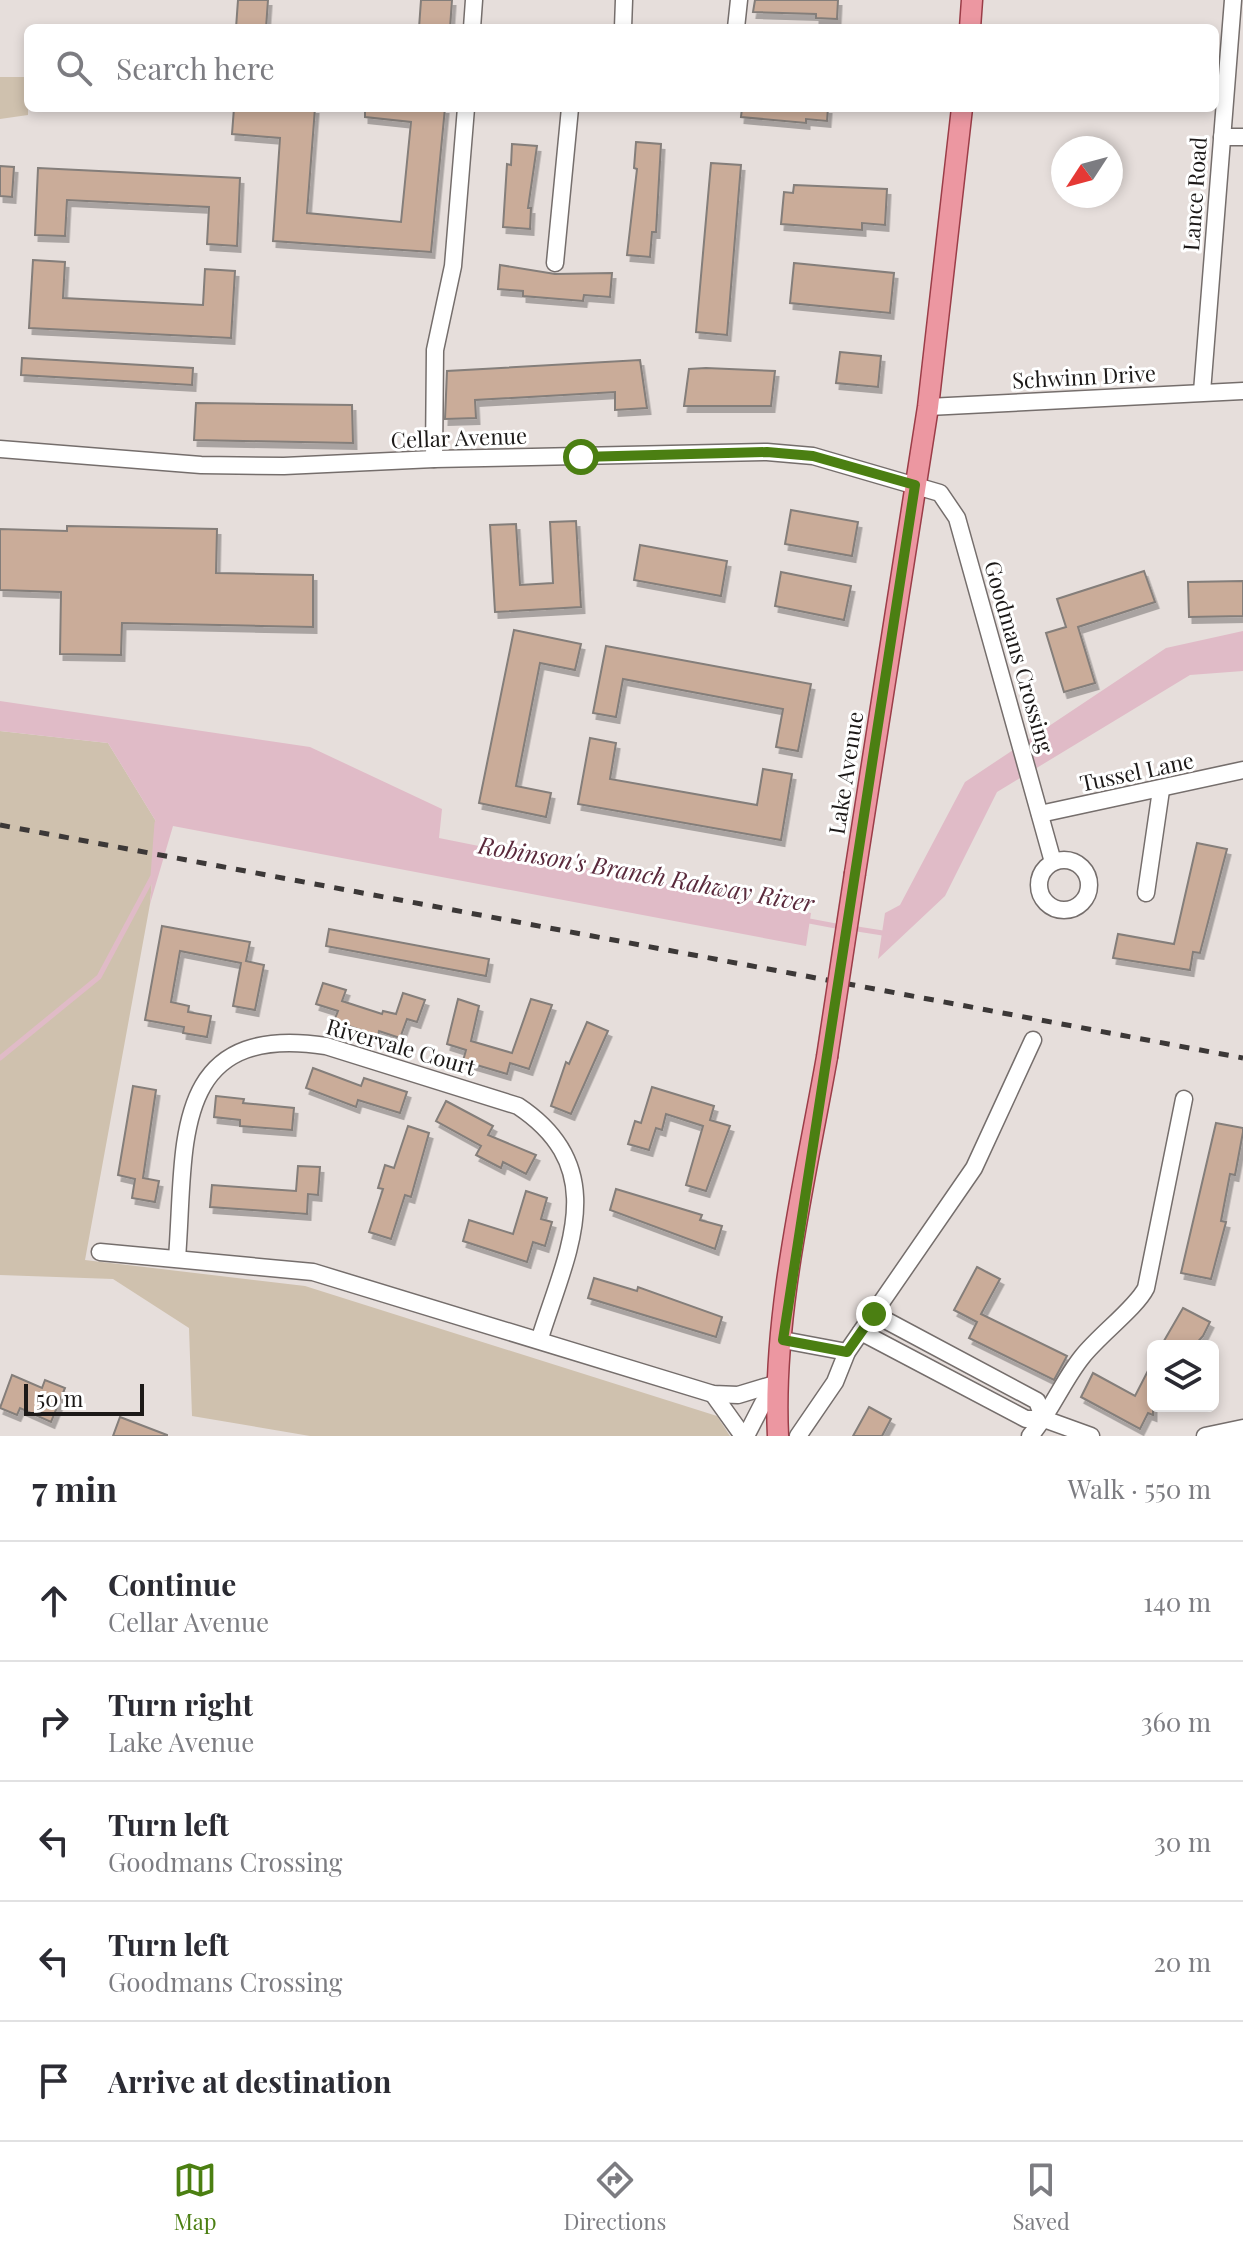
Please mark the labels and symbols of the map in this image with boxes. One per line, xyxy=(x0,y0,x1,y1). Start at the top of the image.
north arrow xyxy=(1051,136,1123,208)
street label: Lance Road xyxy=(1175,136,1213,252)
street label: Schwinn Drive xyxy=(1011,357,1157,395)
street label: Cellar Avenue xyxy=(390,420,528,454)
route start xyxy=(563,439,599,475)
street label: Goodmans Crossing xyxy=(978,557,1062,757)
street label: Lake Avenue xyxy=(821,709,870,836)
street label: Tussel Lane xyxy=(1077,744,1196,798)
water label: Robinson's Branch Rahway River xyxy=(475,828,818,918)
street label: Rivervale Court xyxy=(323,1010,481,1082)
route end xyxy=(856,1296,892,1332)
scale bar xyxy=(24,1380,144,1416)

